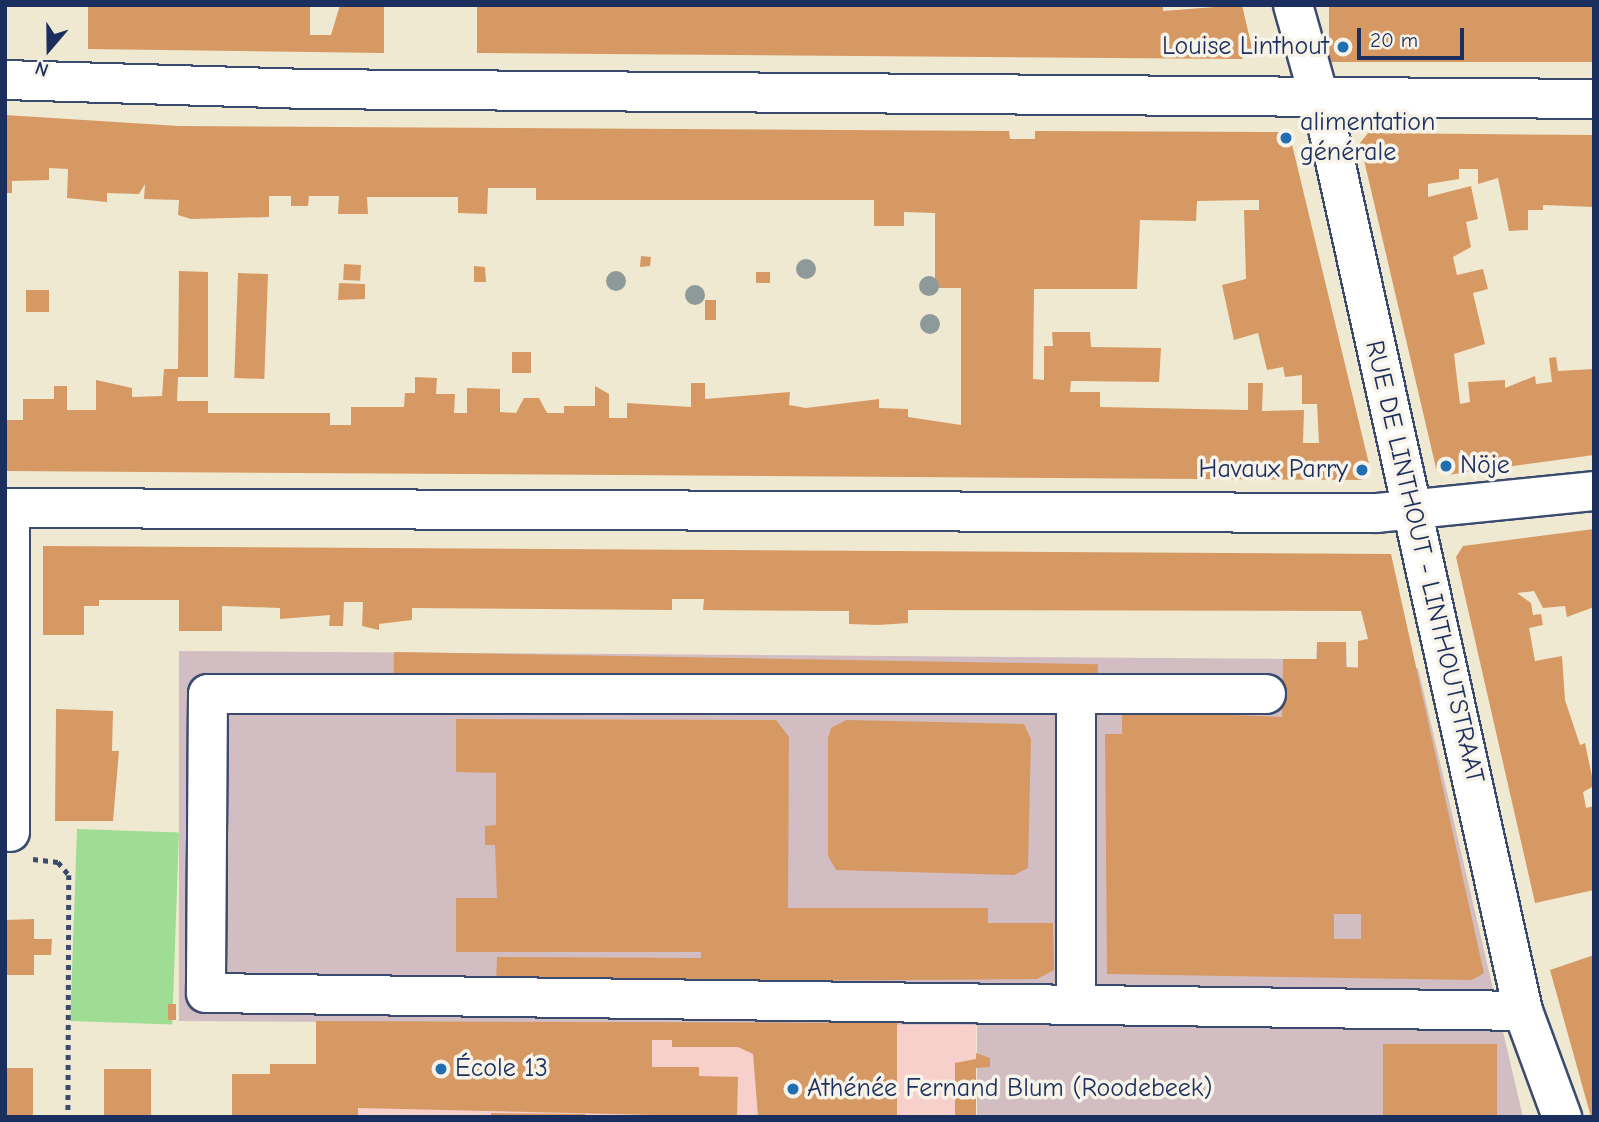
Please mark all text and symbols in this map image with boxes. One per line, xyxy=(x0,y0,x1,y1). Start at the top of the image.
north arrow xyxy=(14,14,84,84)
scale bar xyxy=(1361,14,1468,58)
text: 20 m xyxy=(1370,28,1418,52)
place label: Louise Linthout xyxy=(1162,31,1329,63)
marker: Louise Linthout xyxy=(1335,39,1351,55)
text: N xyxy=(32,56,51,81)
place label: alimentation générale xyxy=(1300,107,1435,168)
marker: alimentation générale xyxy=(1278,130,1294,146)
street label: RUE DE LINTHOUT - LINTHOUTSTRAAT xyxy=(1358,338,1490,786)
place label: Nöje xyxy=(1460,450,1510,482)
place label: Havaux Parry xyxy=(1199,454,1348,486)
marker: Nöje xyxy=(1438,458,1454,474)
marker: Havaux Parry xyxy=(1354,462,1370,478)
place label: École 13 xyxy=(455,1053,548,1085)
marker: École 13 xyxy=(433,1061,449,1077)
place label: Athénée Fernand Blum (Roodebeek) xyxy=(807,1073,1212,1105)
marker: Athénée Fernand Blum (Roodebeek) xyxy=(785,1081,801,1097)

